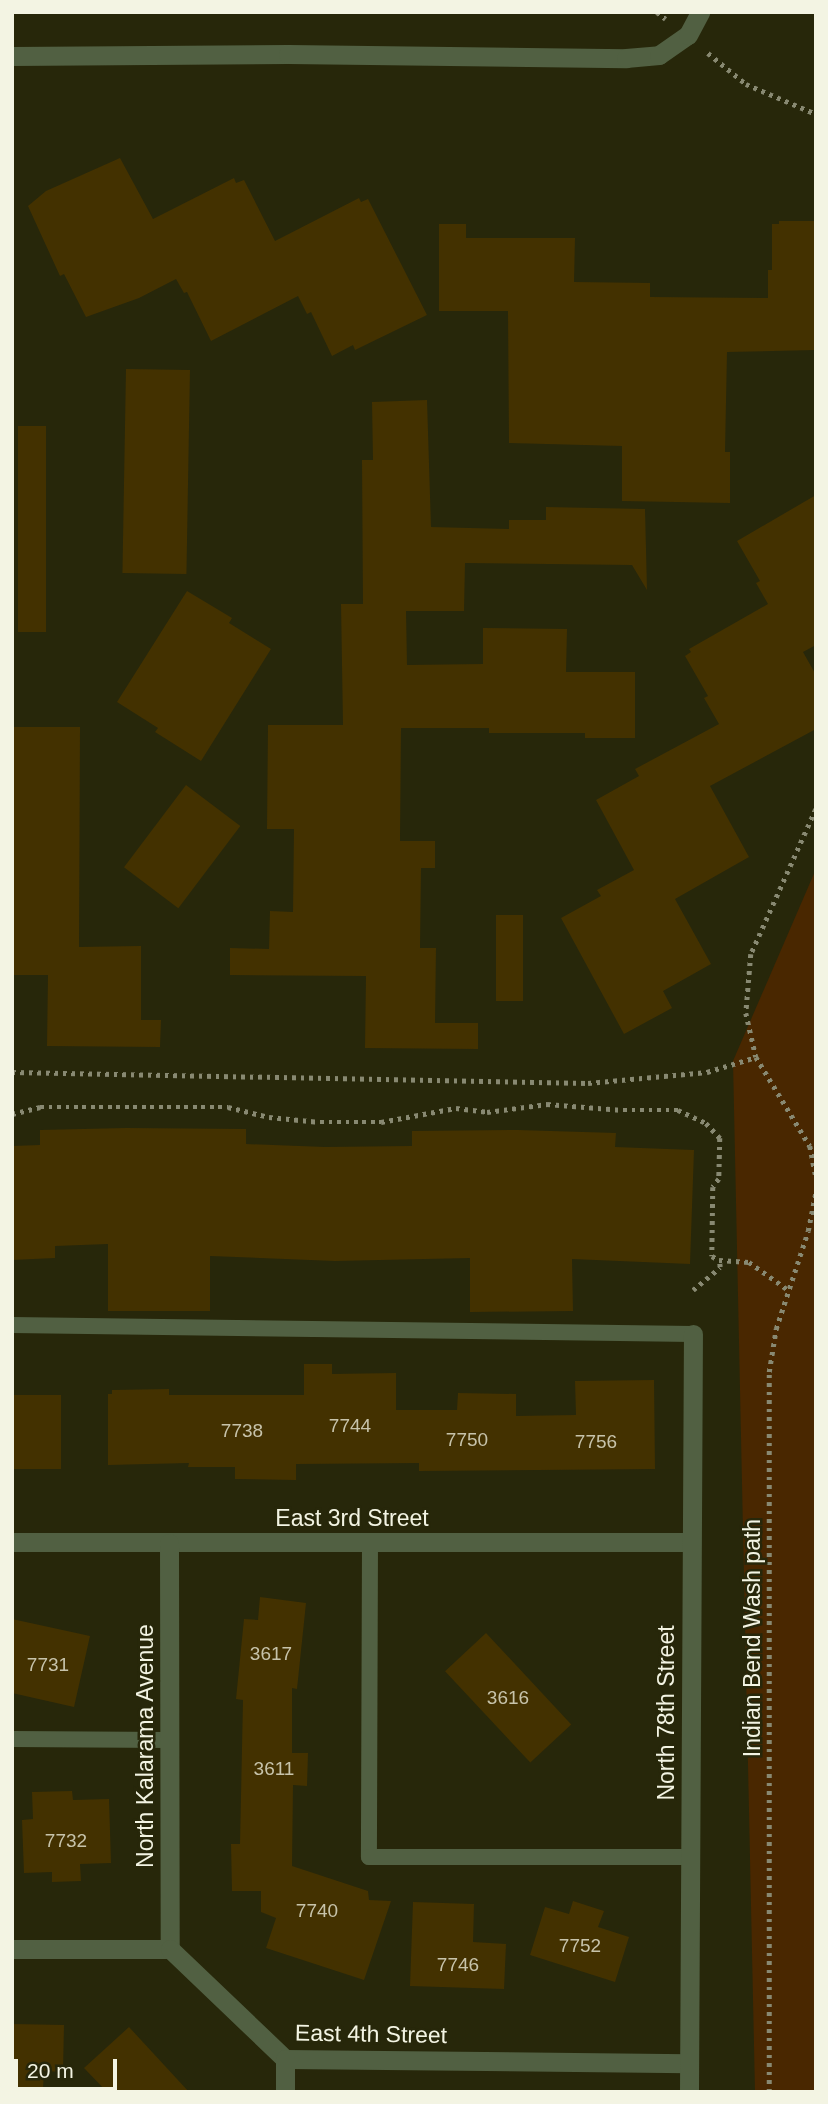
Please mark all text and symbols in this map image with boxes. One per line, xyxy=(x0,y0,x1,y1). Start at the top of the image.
house number: 7744 xyxy=(329,1415,371,1437)
house number: 7738 xyxy=(221,1420,263,1442)
house number: 7750 xyxy=(446,1429,488,1451)
house number: 7756 xyxy=(575,1431,617,1453)
street label: East 3rd Street xyxy=(275,1504,429,1532)
street label: Indian Bend Wash path xyxy=(738,1519,766,1757)
street label: North Kalarama Avenue xyxy=(131,1623,159,1869)
street label: North 78th Street xyxy=(652,1625,680,1801)
house number: 3617 xyxy=(250,1643,292,1665)
house number: 7731 xyxy=(27,1654,69,1676)
house number: 3616 xyxy=(487,1687,529,1709)
house number: 3611 xyxy=(254,1758,294,1780)
house number: 7732 xyxy=(45,1830,87,1852)
house number: 7740 xyxy=(296,1900,338,1922)
house number: 7752 xyxy=(559,1935,601,1957)
house number: 7746 xyxy=(437,1954,479,1976)
street label: East 4th Street xyxy=(295,2019,447,2049)
scale bar xyxy=(18,2044,121,2088)
text: 20 m xyxy=(27,2059,74,2082)

